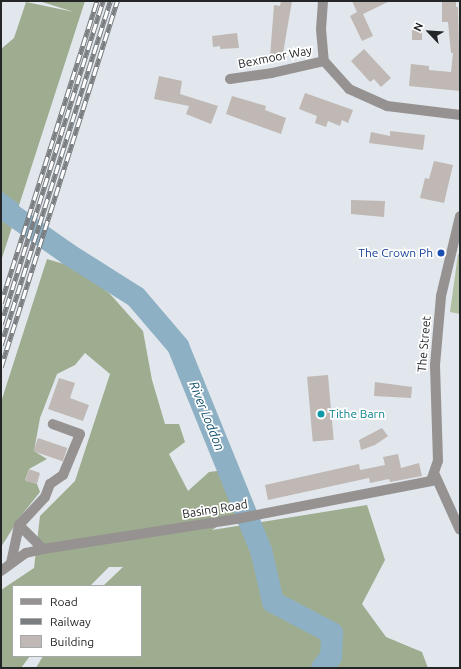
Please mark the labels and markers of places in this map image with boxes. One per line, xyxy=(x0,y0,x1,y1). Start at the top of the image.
place label: The Crown Ph xyxy=(358,246,433,260)
marker: The Crown Ph xyxy=(436,248,446,258)
place label: Tithe Barn xyxy=(329,407,385,421)
marker: Tithe Barn xyxy=(316,409,326,419)

